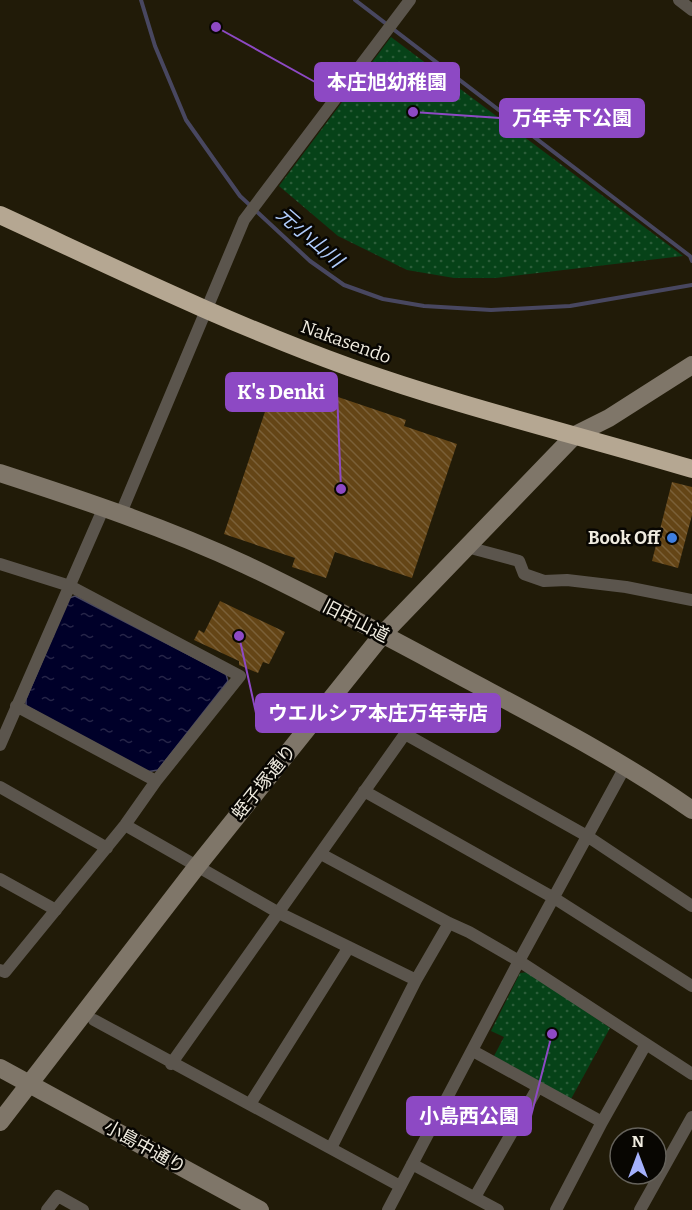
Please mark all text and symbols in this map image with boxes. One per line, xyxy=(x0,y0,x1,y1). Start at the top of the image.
callout: 本庄旭幼稚園 xyxy=(315,63,459,101)
text: 本庄旭幼稚園 xyxy=(327,70,447,94)
callout: 万年寺下公園 xyxy=(500,99,644,137)
text: 万年寺下公園 xyxy=(512,106,632,130)
water label: 元小山川 xyxy=(272,202,350,274)
street label: Nakasendo xyxy=(298,316,394,368)
callout: K's Denki xyxy=(226,373,337,411)
text: K's Denki xyxy=(237,380,325,404)
place label: Book Off xyxy=(588,527,661,549)
marker: Book Off xyxy=(665,531,679,545)
street label: 旧中山道 xyxy=(319,595,393,647)
callout: ウエルシア本庄万年寺店 xyxy=(256,694,500,732)
text: ウエルシア本庄万年寺店 xyxy=(268,701,488,725)
street label: 蛭子塚通り xyxy=(227,740,301,824)
callout: 小島西公園 xyxy=(407,1097,531,1135)
text: 小島西公園 xyxy=(419,1104,519,1128)
street label: 小島中通り xyxy=(100,1116,190,1178)
north arrow xyxy=(608,1126,668,1186)
text: N xyxy=(632,1132,644,1151)

